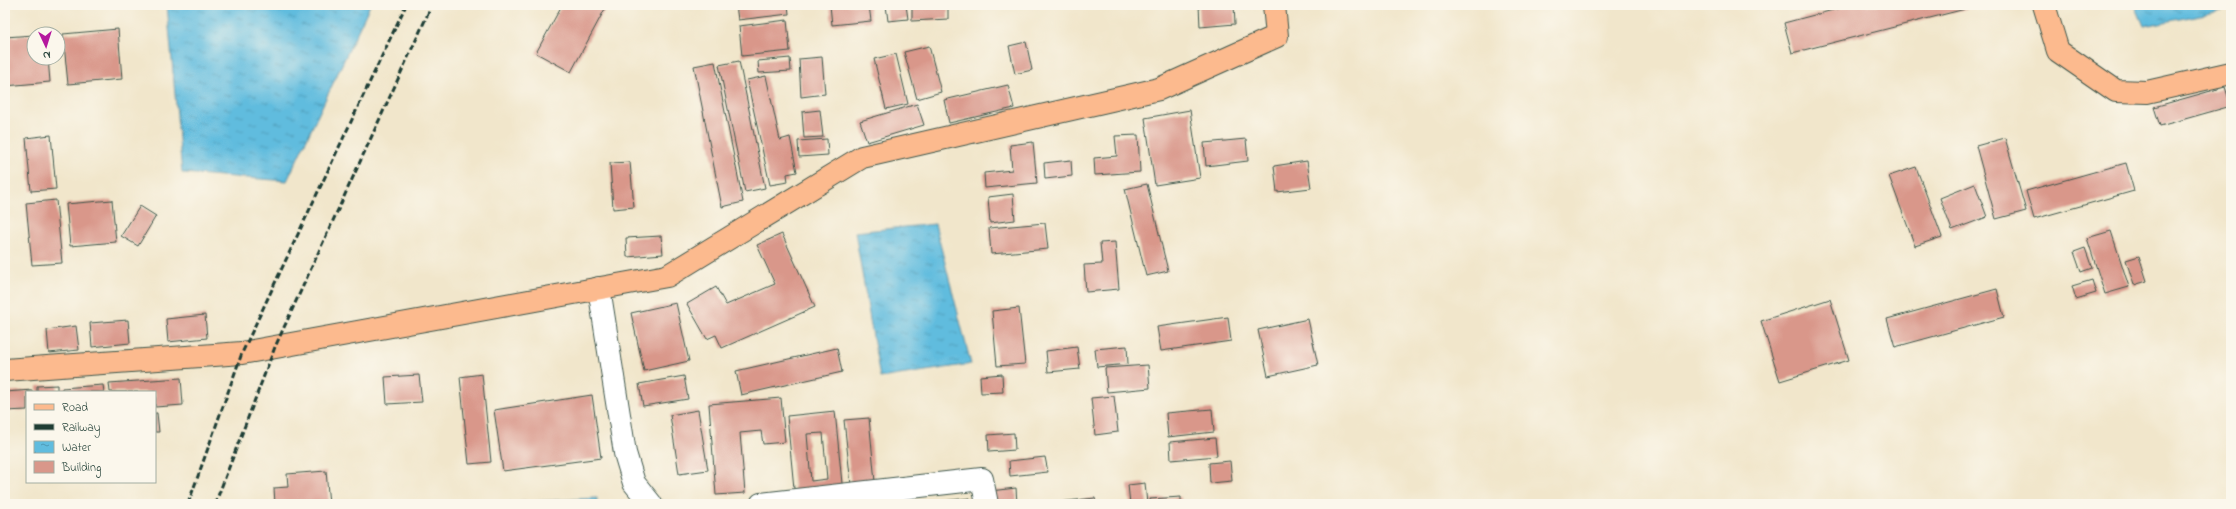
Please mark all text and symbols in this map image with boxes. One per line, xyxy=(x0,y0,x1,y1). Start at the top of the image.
north arrow xyxy=(26,26,66,66)
text: N xyxy=(42,47,51,63)
legend xyxy=(26,391,156,483)
text: Road xyxy=(62,399,88,417)
text: Railway xyxy=(62,419,101,438)
text: Water xyxy=(62,439,91,457)
text: Building xyxy=(61,459,101,478)

